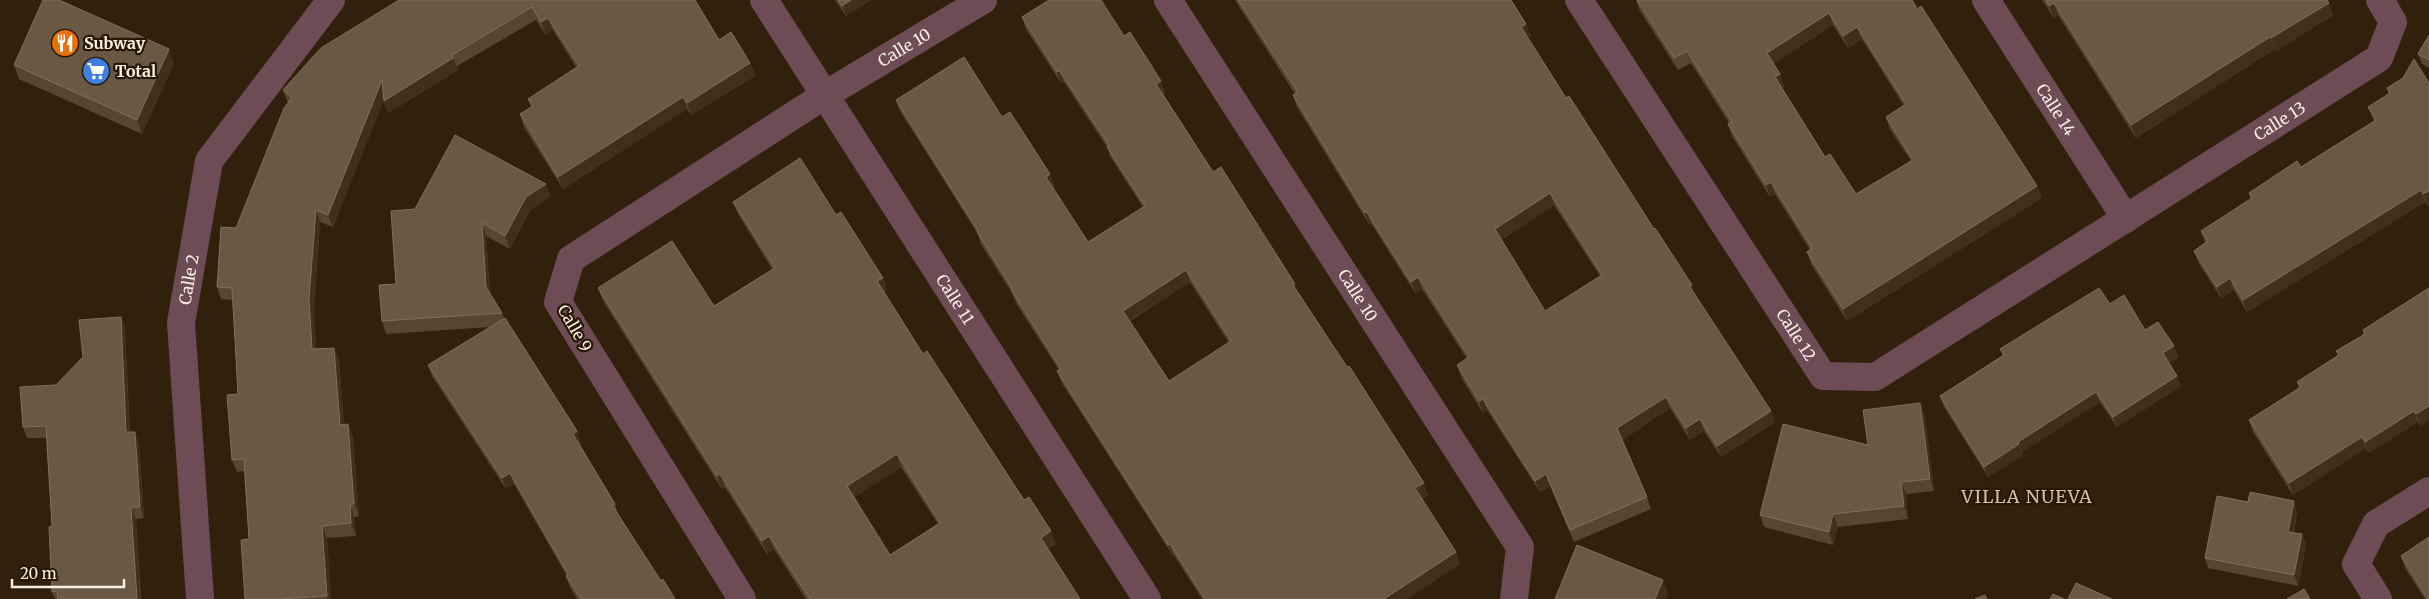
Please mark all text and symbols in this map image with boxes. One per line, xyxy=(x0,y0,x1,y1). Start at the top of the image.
street label: Calle 10 xyxy=(874,24,934,71)
restaurant icon: Subway xyxy=(50,28,80,58)
place label: Subway xyxy=(84,33,146,53)
supermarket icon: Total xyxy=(81,56,111,86)
place label: Total xyxy=(115,61,156,81)
street label: Calle 14 xyxy=(2032,80,2080,139)
street label: Calle 13 xyxy=(2250,97,2309,145)
street label: Calle 2 xyxy=(174,253,203,306)
street label: Calle 10 xyxy=(1334,265,1382,325)
street label: Calle 11 xyxy=(932,270,979,328)
street label: Calle 9 xyxy=(554,301,596,355)
street label: Calle 12 xyxy=(1772,305,1820,364)
district label: VILLA NUEVA xyxy=(1960,485,2093,508)
scale bar xyxy=(12,556,125,588)
text: 20 m xyxy=(20,564,57,583)

